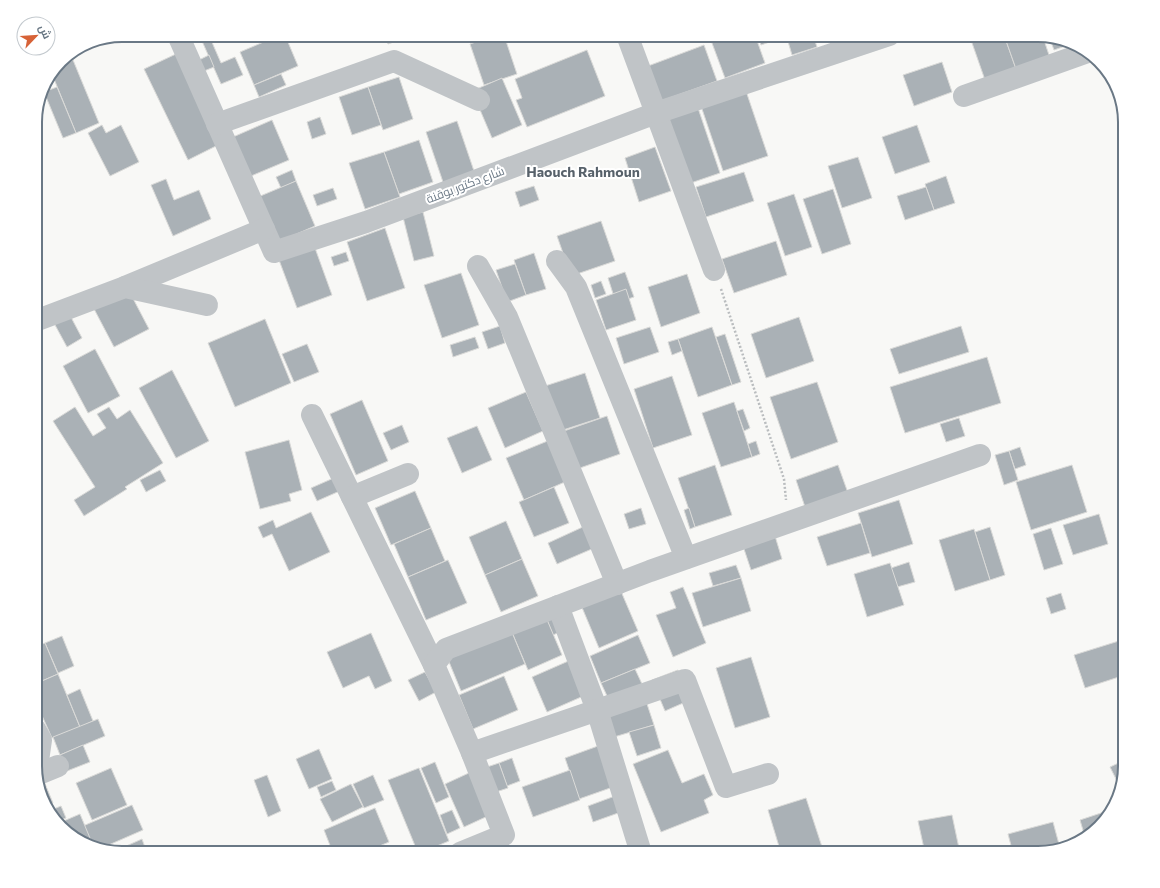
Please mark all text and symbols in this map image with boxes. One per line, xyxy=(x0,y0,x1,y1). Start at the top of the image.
north arrow xyxy=(16,16,56,56)
text: ش xyxy=(36,22,54,41)
street label: شارع دكتور بوقنة xyxy=(424,163,507,207)
district label: Haouch Rahmoun xyxy=(526,163,640,180)

